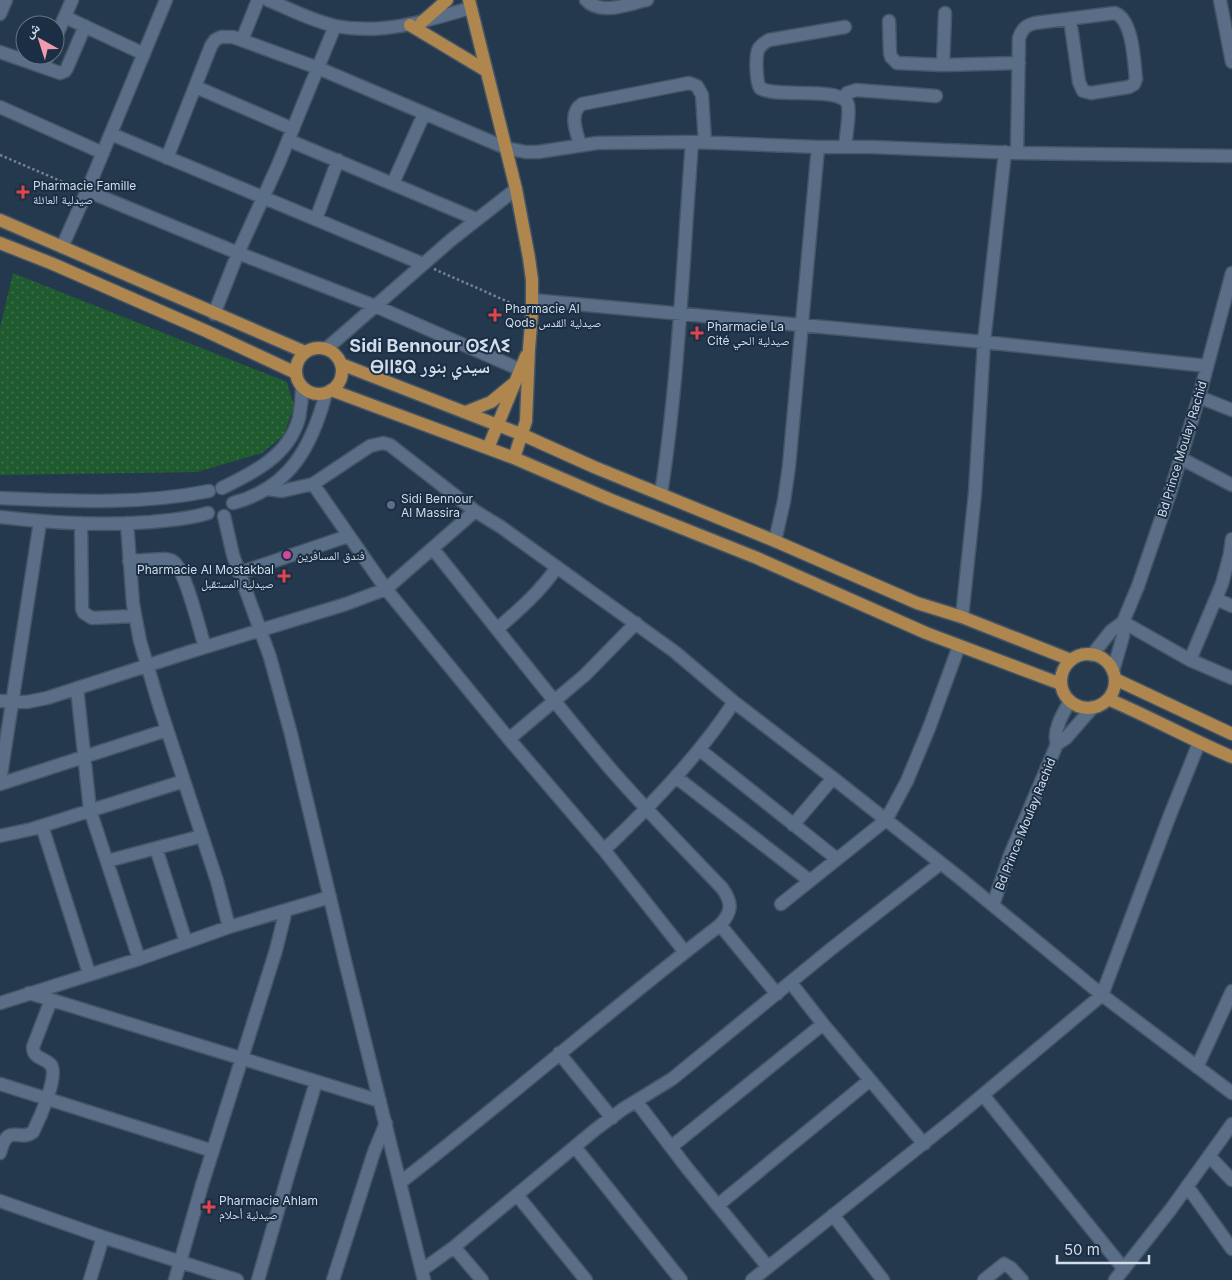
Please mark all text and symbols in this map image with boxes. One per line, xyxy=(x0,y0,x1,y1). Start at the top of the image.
north arrow xyxy=(15,15,65,65)
text: ش xyxy=(20,18,43,42)
place label: Pharmacie Famille صيدلية العائلة xyxy=(33,178,136,207)
marker: Pharmacie Famille صيدلية العائلة xyxy=(17,186,29,198)
place label: Pharmacie Al Qods صيدلية القدس xyxy=(505,301,601,330)
marker: Pharmacie Al Qods صيدلية القدس xyxy=(489,309,501,321)
place label: Pharmacie La Cité صيدلية الحي xyxy=(707,319,790,351)
marker: Pharmacie La Cité صيدلية الحي xyxy=(691,327,703,339)
district label: Sidi Bennour ⵙⵉⴷⵉ ⴱⵏⵏⵓⵕ سيدي بنور xyxy=(349,335,511,381)
street label: Bd Prince Moulay Rachid xyxy=(1154,379,1210,519)
place label: Sidi Bennour Al Massira xyxy=(401,491,474,520)
marker: Sidi Bennour Al Massira xyxy=(385,499,397,511)
place label: فندق المسافرين xyxy=(297,548,365,563)
marker: فندق المسافرين xyxy=(281,549,293,561)
place label: Pharmacie Al Mostakbal صيدلية المستقبل xyxy=(137,562,274,591)
marker: Pharmacie Al Mostakbal صيدلية المستقبل xyxy=(278,570,290,582)
street label: Bd Prince Moulay Rachid xyxy=(992,756,1058,892)
place label: Pharmacie Ahlam صيدلية أحلام xyxy=(219,1193,318,1223)
marker: Pharmacie Ahlam صيدلية أحلام xyxy=(203,1201,215,1213)
scale bar xyxy=(1057,1232,1150,1264)
text: 50 m xyxy=(1064,1240,1100,1259)

